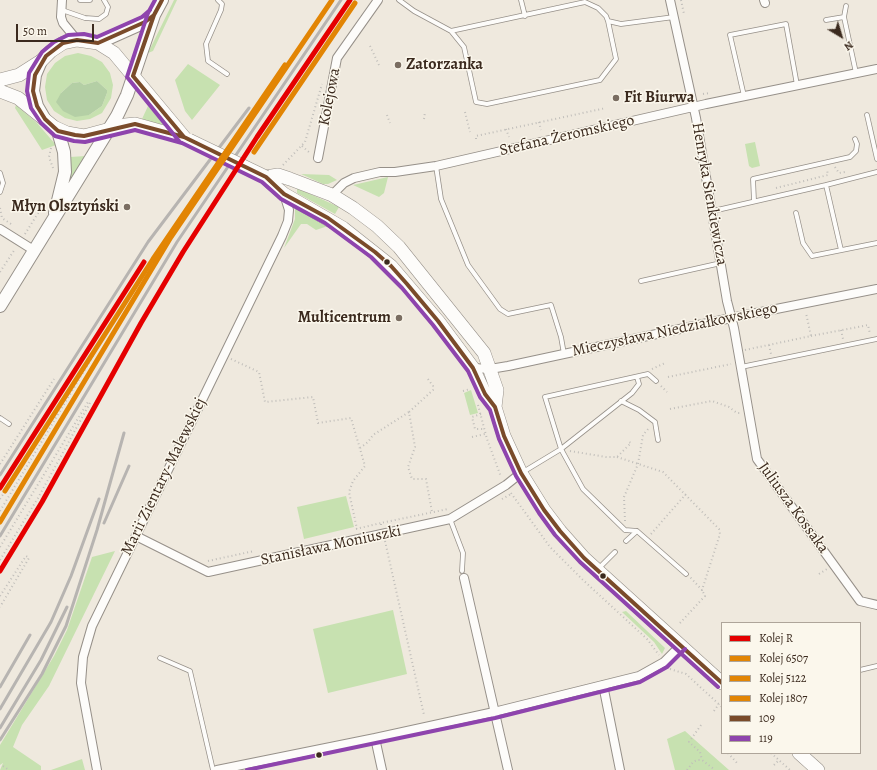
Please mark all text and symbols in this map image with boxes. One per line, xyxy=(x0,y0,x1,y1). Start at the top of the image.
scale bar xyxy=(18,16,96,42)
north arrow xyxy=(821,16,861,56)
text: 50 m xyxy=(23,23,47,39)
text: N xyxy=(841,37,856,54)
place label: Zatorzanka xyxy=(406,55,483,75)
marker: Zatorzanka xyxy=(393,60,403,70)
street label: Kolejowa xyxy=(315,66,345,128)
place label: Fit Biurwa xyxy=(624,88,694,108)
marker: Fit Biurwa xyxy=(611,93,621,103)
street label: Stefana Żeromskiego xyxy=(498,111,636,161)
street label: Henryka Sienkiewicza xyxy=(687,121,731,267)
place label: Młyn Olsztyński xyxy=(11,197,119,217)
marker: Młyn Olsztyński xyxy=(122,202,132,212)
unlabelled marker xyxy=(382,257,392,267)
street label: Mieczysława Niedziałkowskiego xyxy=(570,299,780,361)
place label: Multicentrum xyxy=(298,308,391,328)
marker: Multicentrum xyxy=(394,313,404,323)
street label: Marii Zientary-Malewskiej xyxy=(117,395,211,559)
street label: Juliusza Kossaka xyxy=(754,459,832,557)
street label: Stanisława Moniuszki xyxy=(259,522,403,570)
unlabelled marker xyxy=(598,571,608,581)
legend xyxy=(721,622,861,754)
text: Kolej R xyxy=(759,630,793,646)
text: Kolej 6507 xyxy=(759,650,808,666)
text: Kolej 5122 xyxy=(759,670,807,686)
text: Kolej 1807 xyxy=(759,690,807,706)
text: 109 xyxy=(759,710,775,726)
text: 119 xyxy=(759,730,773,746)
unlabelled marker xyxy=(314,750,324,760)

